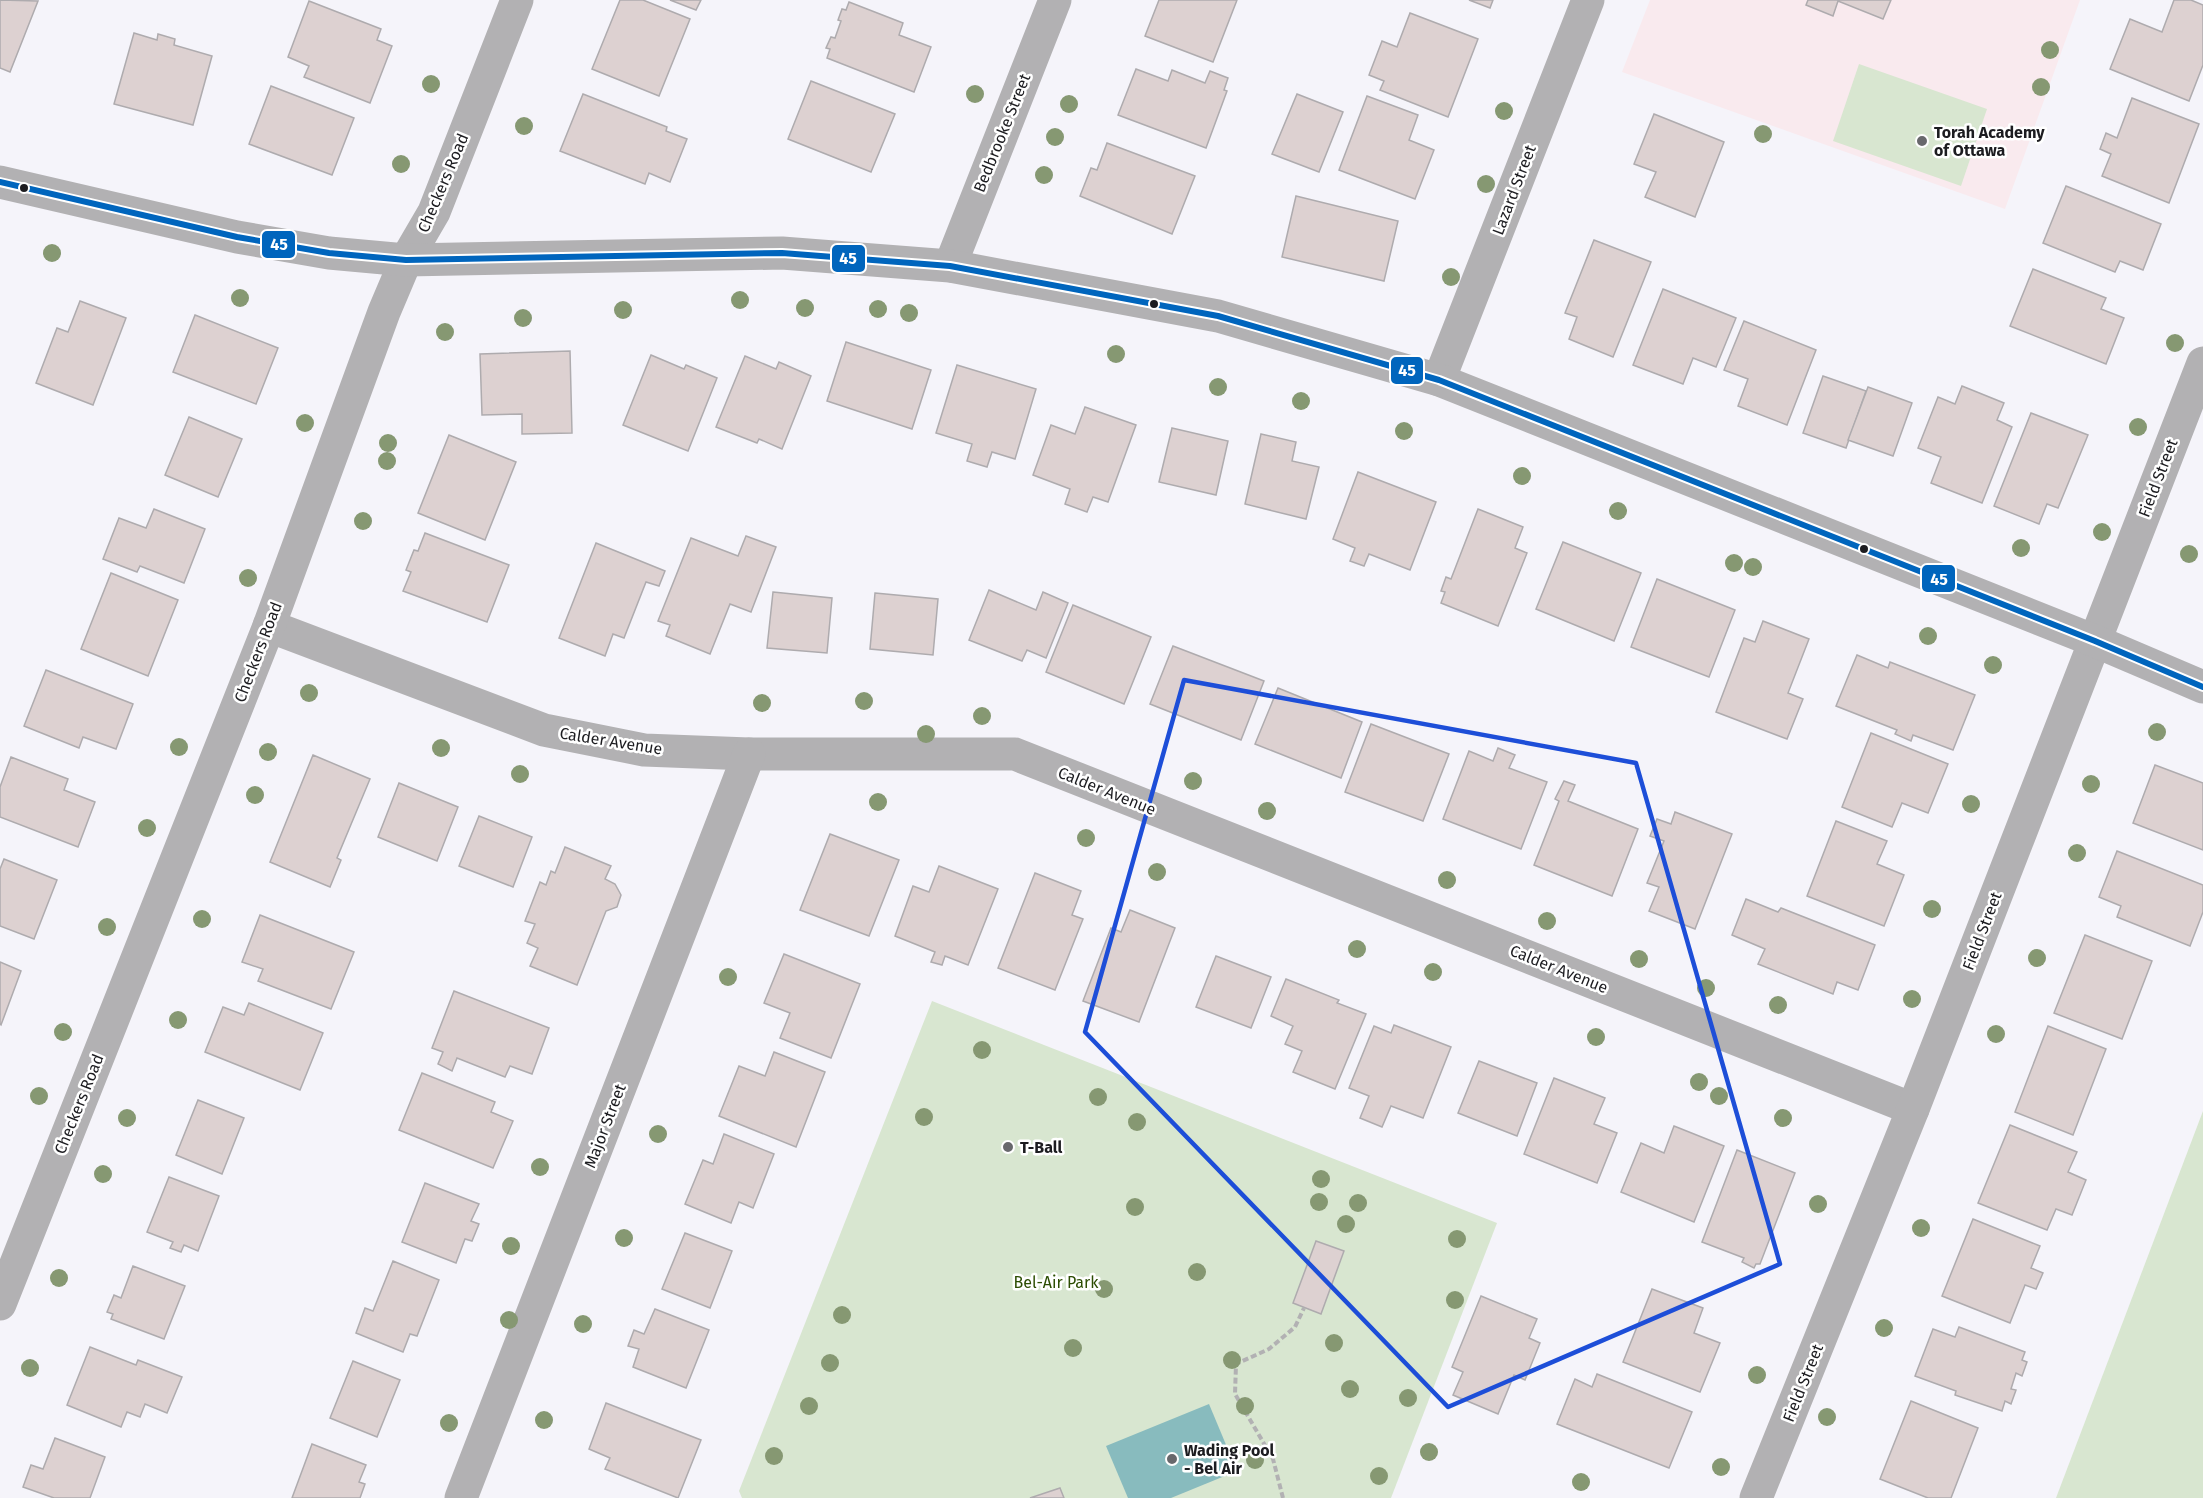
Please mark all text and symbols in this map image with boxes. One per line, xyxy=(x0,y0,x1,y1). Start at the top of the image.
street label: Bedbrooke Street xyxy=(970,71,1035,195)
place label: Torah Academy of Ottawa xyxy=(1934,123,2045,160)
street label: Checkers Road xyxy=(414,131,472,235)
marker: Torah Academy of Ottawa xyxy=(1915,134,1929,148)
street label: Lazard Street xyxy=(1488,142,1540,238)
unlabelled marker xyxy=(18,182,30,194)
line badge: 45 xyxy=(261,230,296,259)
text: 45 xyxy=(270,235,288,254)
line badge: 45 xyxy=(831,244,866,273)
text: 45 xyxy=(839,249,857,268)
unlabelled marker xyxy=(1148,298,1160,310)
line badge: 45 xyxy=(1390,356,1424,385)
text: 45 xyxy=(1398,361,1416,380)
street label: Field Street xyxy=(2134,436,2182,520)
unlabelled marker xyxy=(1858,543,1870,555)
line badge: 45 xyxy=(1921,564,1956,593)
text: 45 xyxy=(1930,570,1948,589)
street label: Checkers Road xyxy=(230,599,286,705)
street label: Calder Avenue xyxy=(558,724,664,758)
street label: Calder Avenue xyxy=(1055,763,1159,819)
street label: Field Street xyxy=(1958,889,2006,973)
street label: Calder Avenue xyxy=(1507,941,1611,997)
street label: Checkers Road xyxy=(50,1051,108,1157)
street label: Major Street xyxy=(580,1081,630,1171)
place label: T-Ball xyxy=(1020,1138,1063,1157)
marker: T-Ball xyxy=(1001,1140,1015,1154)
park label: Bel-Air Park xyxy=(1014,1273,1099,1292)
street label: Field Street xyxy=(1779,1341,1827,1425)
place label: Wading Pool - Bel Air xyxy=(1184,1441,1275,1478)
marker: Wading Pool - Bel Air xyxy=(1165,1452,1179,1466)

